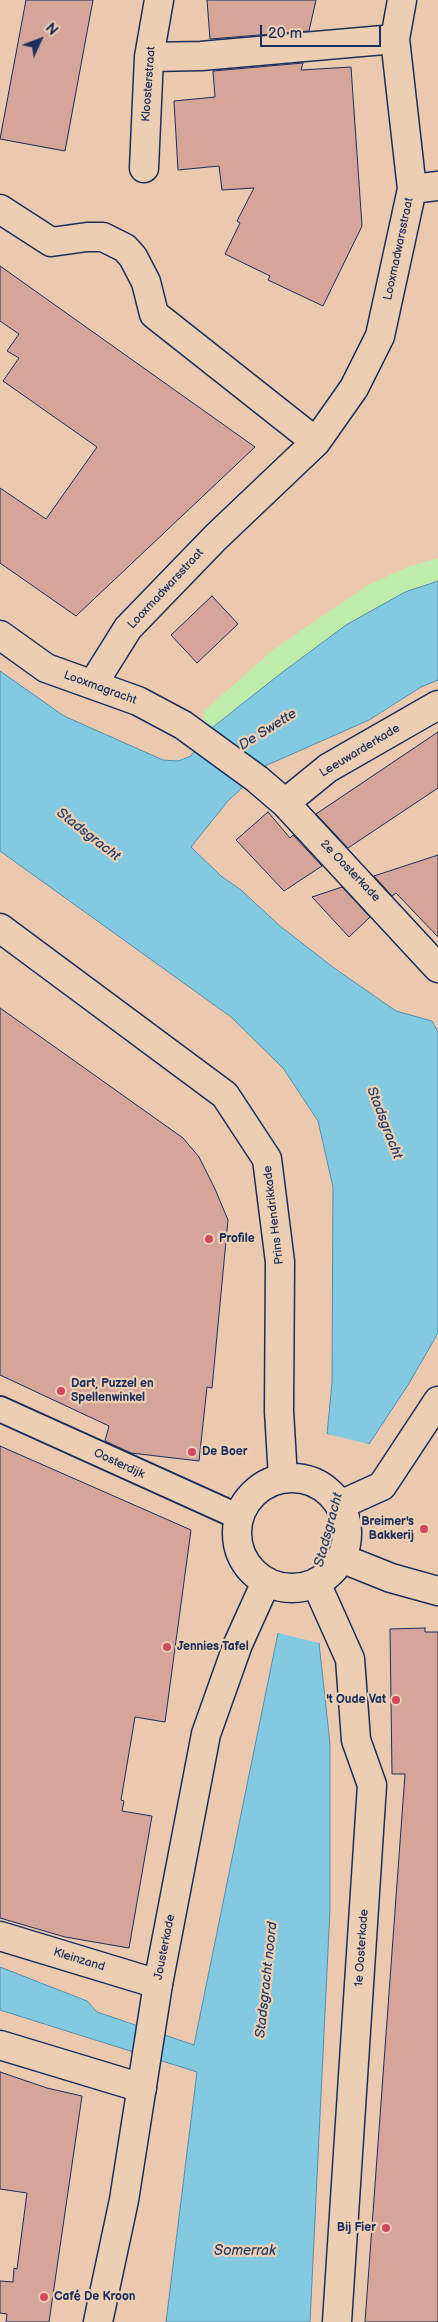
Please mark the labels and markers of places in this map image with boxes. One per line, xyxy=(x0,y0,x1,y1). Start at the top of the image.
place label: Profile xyxy=(219,1232,255,1246)
marker: Profile xyxy=(203,1233,215,1245)
place label: Dart, Puzzel en Spellenwinkel xyxy=(71,1377,154,1405)
marker: Dart, Puzzel en Spellenwinkel xyxy=(55,1385,67,1397)
place label: De Boer xyxy=(202,1445,247,1459)
marker: De Boer xyxy=(186,1446,198,1458)
place label: Breimer's Bakkerij xyxy=(361,1515,414,1543)
marker: Breimer's Bakkerij xyxy=(418,1523,430,1535)
place label: Jennies Tafel xyxy=(177,1640,249,1654)
marker: Jennies Tafel xyxy=(161,1641,173,1653)
place label: 't Oude Vat xyxy=(326,1693,386,1707)
marker: 't Oude Vat xyxy=(390,1694,402,1706)
place label: Bij Fier xyxy=(337,2221,376,2235)
marker: Bij Fier xyxy=(380,2222,392,2234)
place label: Café De Kroon xyxy=(54,2290,135,2304)
marker: Café De Kroon xyxy=(38,2291,50,2303)

